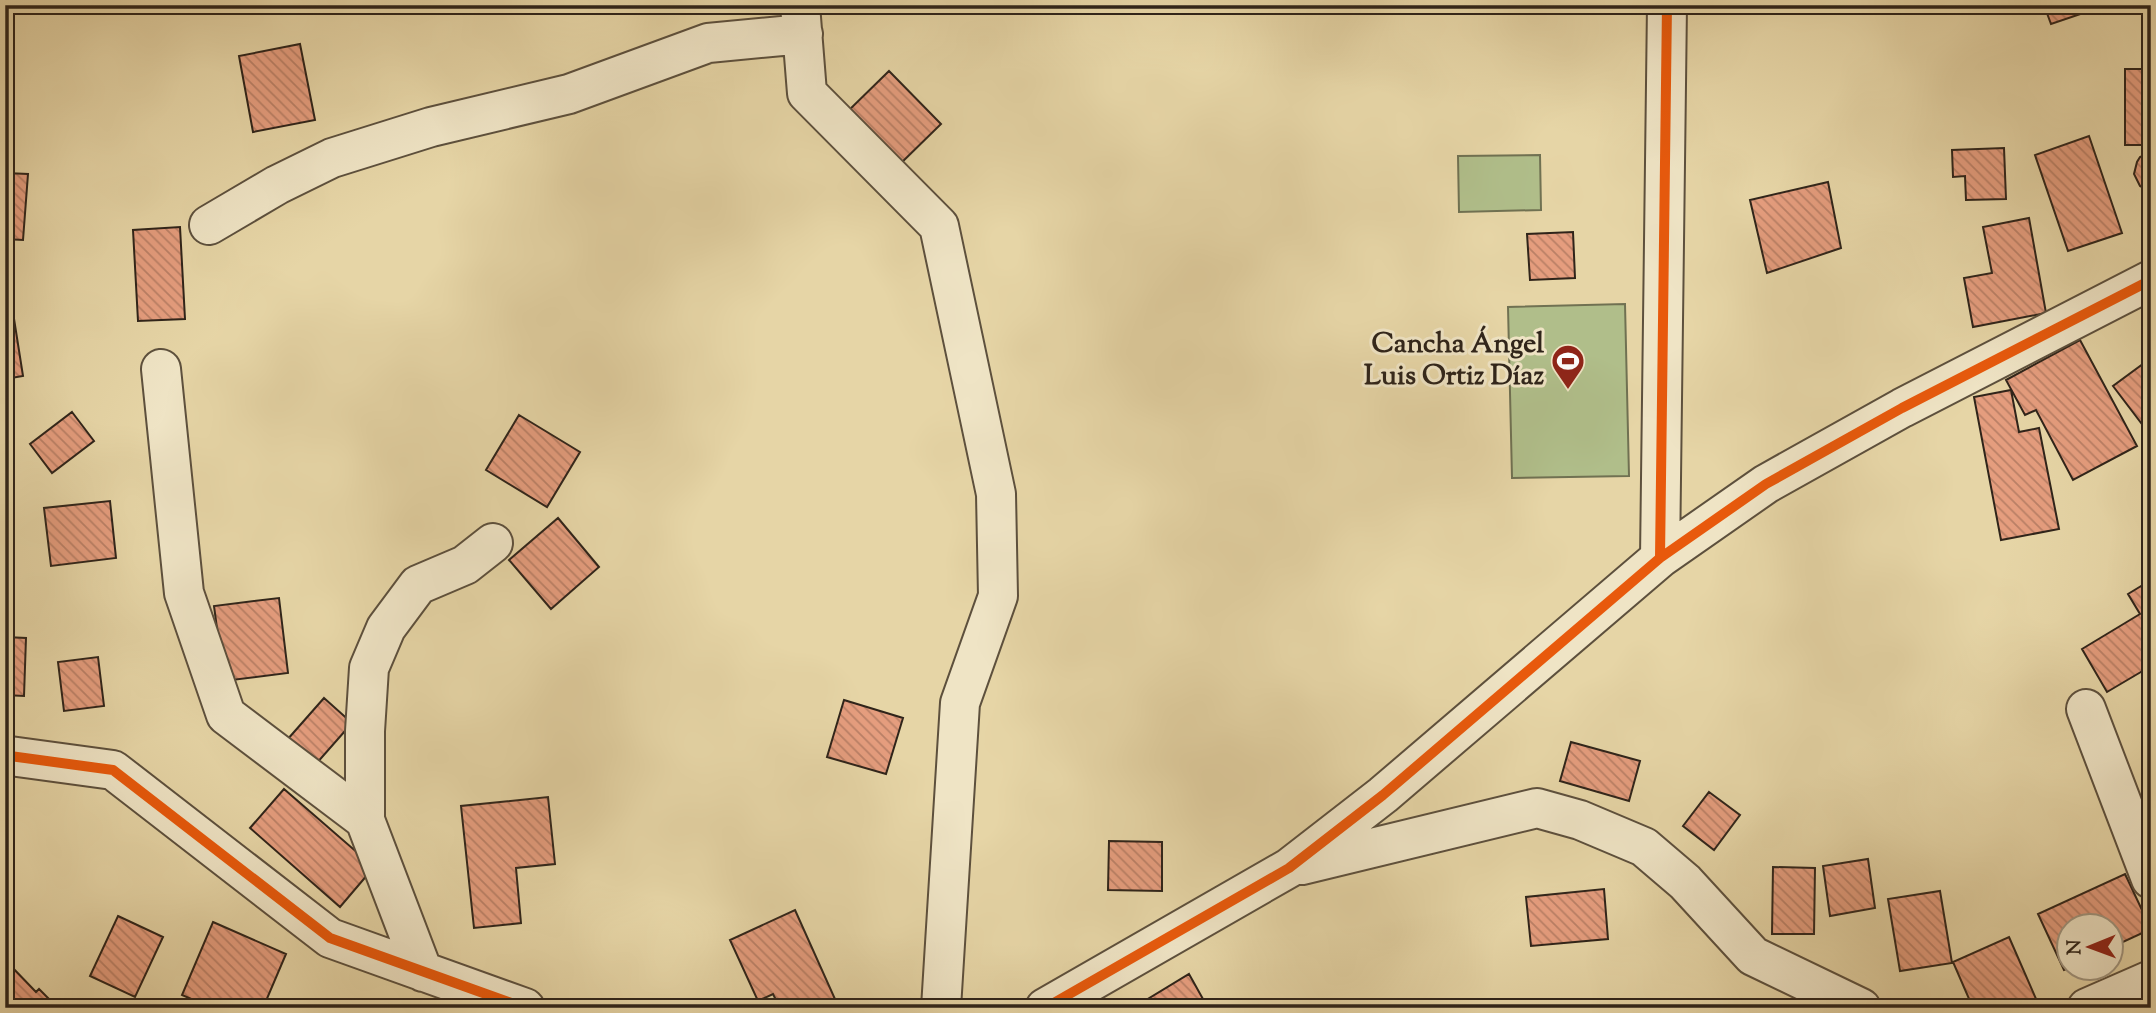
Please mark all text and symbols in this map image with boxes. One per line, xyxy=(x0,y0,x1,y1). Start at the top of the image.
place label: Cancha Ángel Luis Ortiz Díaz xyxy=(1364,325,1544,397)
sports icon: Cancha Ángel Luis Ortiz Díaz xyxy=(1549,342,1587,391)
north arrow xyxy=(2054,912,2124,982)
text: N xyxy=(2062,939,2089,955)

